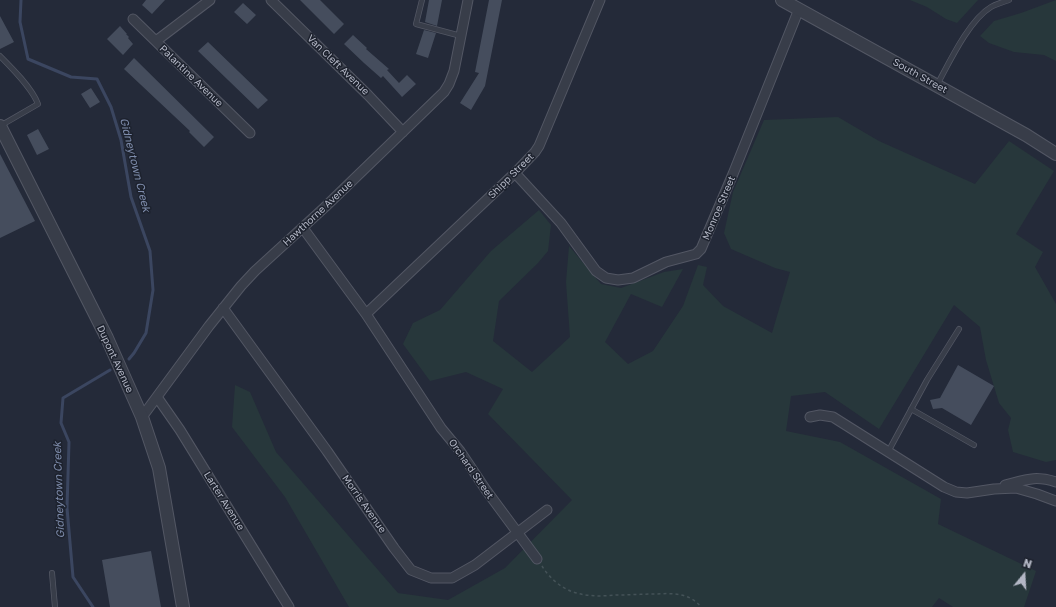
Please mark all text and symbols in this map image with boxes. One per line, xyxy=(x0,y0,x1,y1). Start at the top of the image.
street label: Van Cleft Avenue xyxy=(305,32,371,98)
street label: Palantine Avenue xyxy=(157,43,225,109)
street label: South Street xyxy=(891,56,949,96)
water label: Gidneytown Creek xyxy=(117,116,153,214)
street label: Shipp Street xyxy=(486,151,536,201)
street label: Monroe Street xyxy=(700,174,738,242)
street label: Hawthorne Avenue xyxy=(281,177,355,249)
street label: Dupont Avenue xyxy=(94,323,136,395)
street label: Orchard Street xyxy=(446,437,496,501)
water label: Gidneytown Creek xyxy=(51,441,67,539)
street label: Larter Avenue xyxy=(201,469,247,533)
street label: Morris Avenue xyxy=(340,473,388,535)
north arrow xyxy=(1004,555,1044,595)
text: N xyxy=(1022,556,1034,571)

